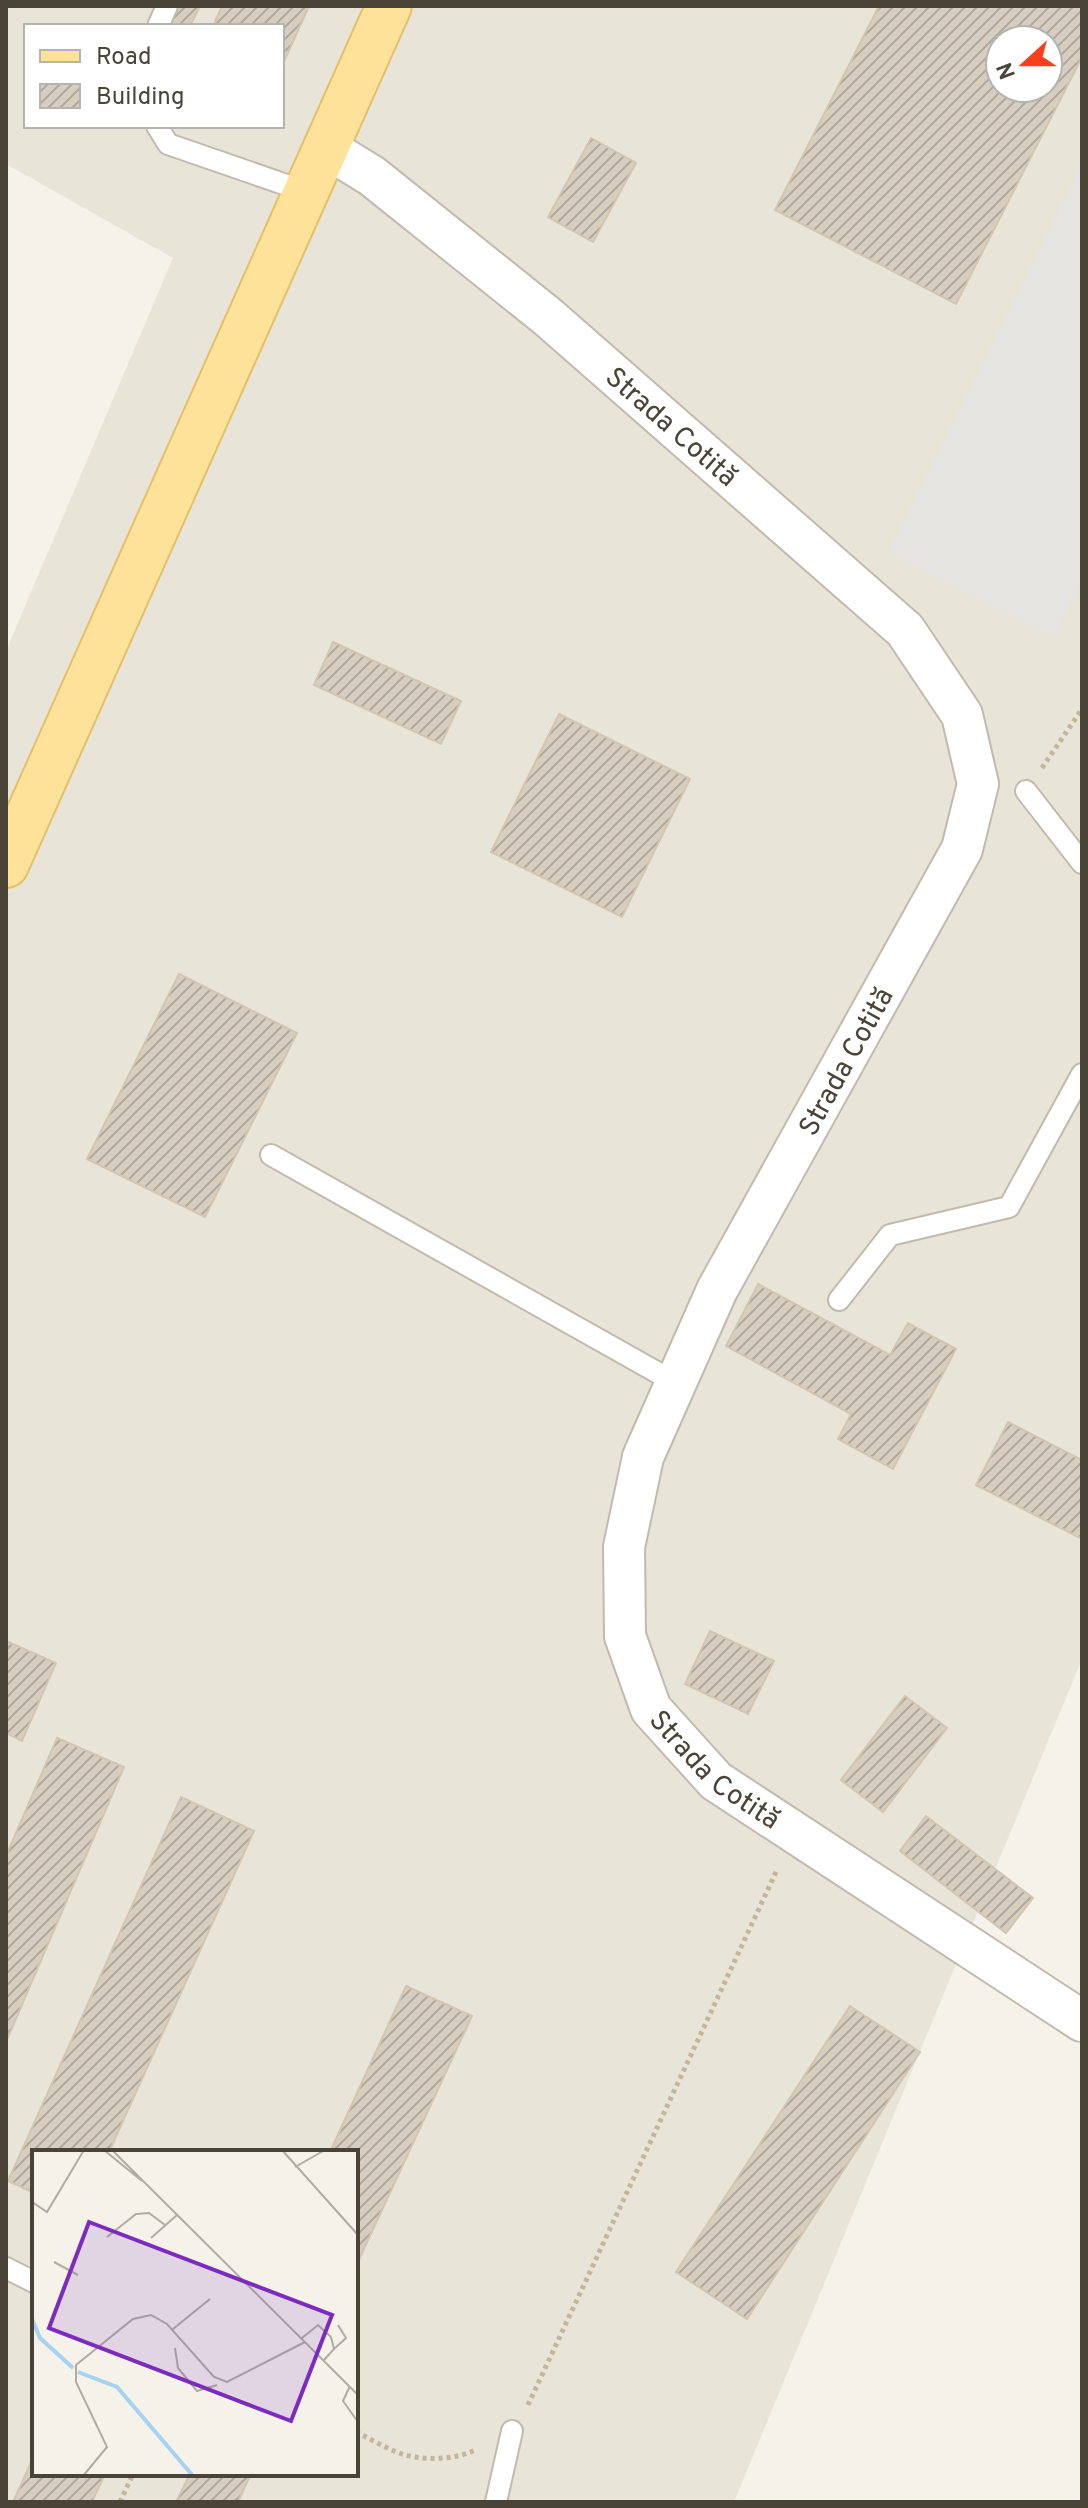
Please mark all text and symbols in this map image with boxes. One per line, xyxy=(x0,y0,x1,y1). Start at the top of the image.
legend xyxy=(24,24,284,128)
north arrow xyxy=(984,24,1064,104)
text: Road xyxy=(96,43,152,73)
text: N xyxy=(992,58,1023,82)
text: Building xyxy=(96,83,185,113)
street label: Strada Cotită xyxy=(597,360,744,496)
street label: Strada Cotită xyxy=(792,982,903,1143)
street label: Strada Cotită xyxy=(640,1704,786,1839)
inset map xyxy=(32,2150,358,2476)

